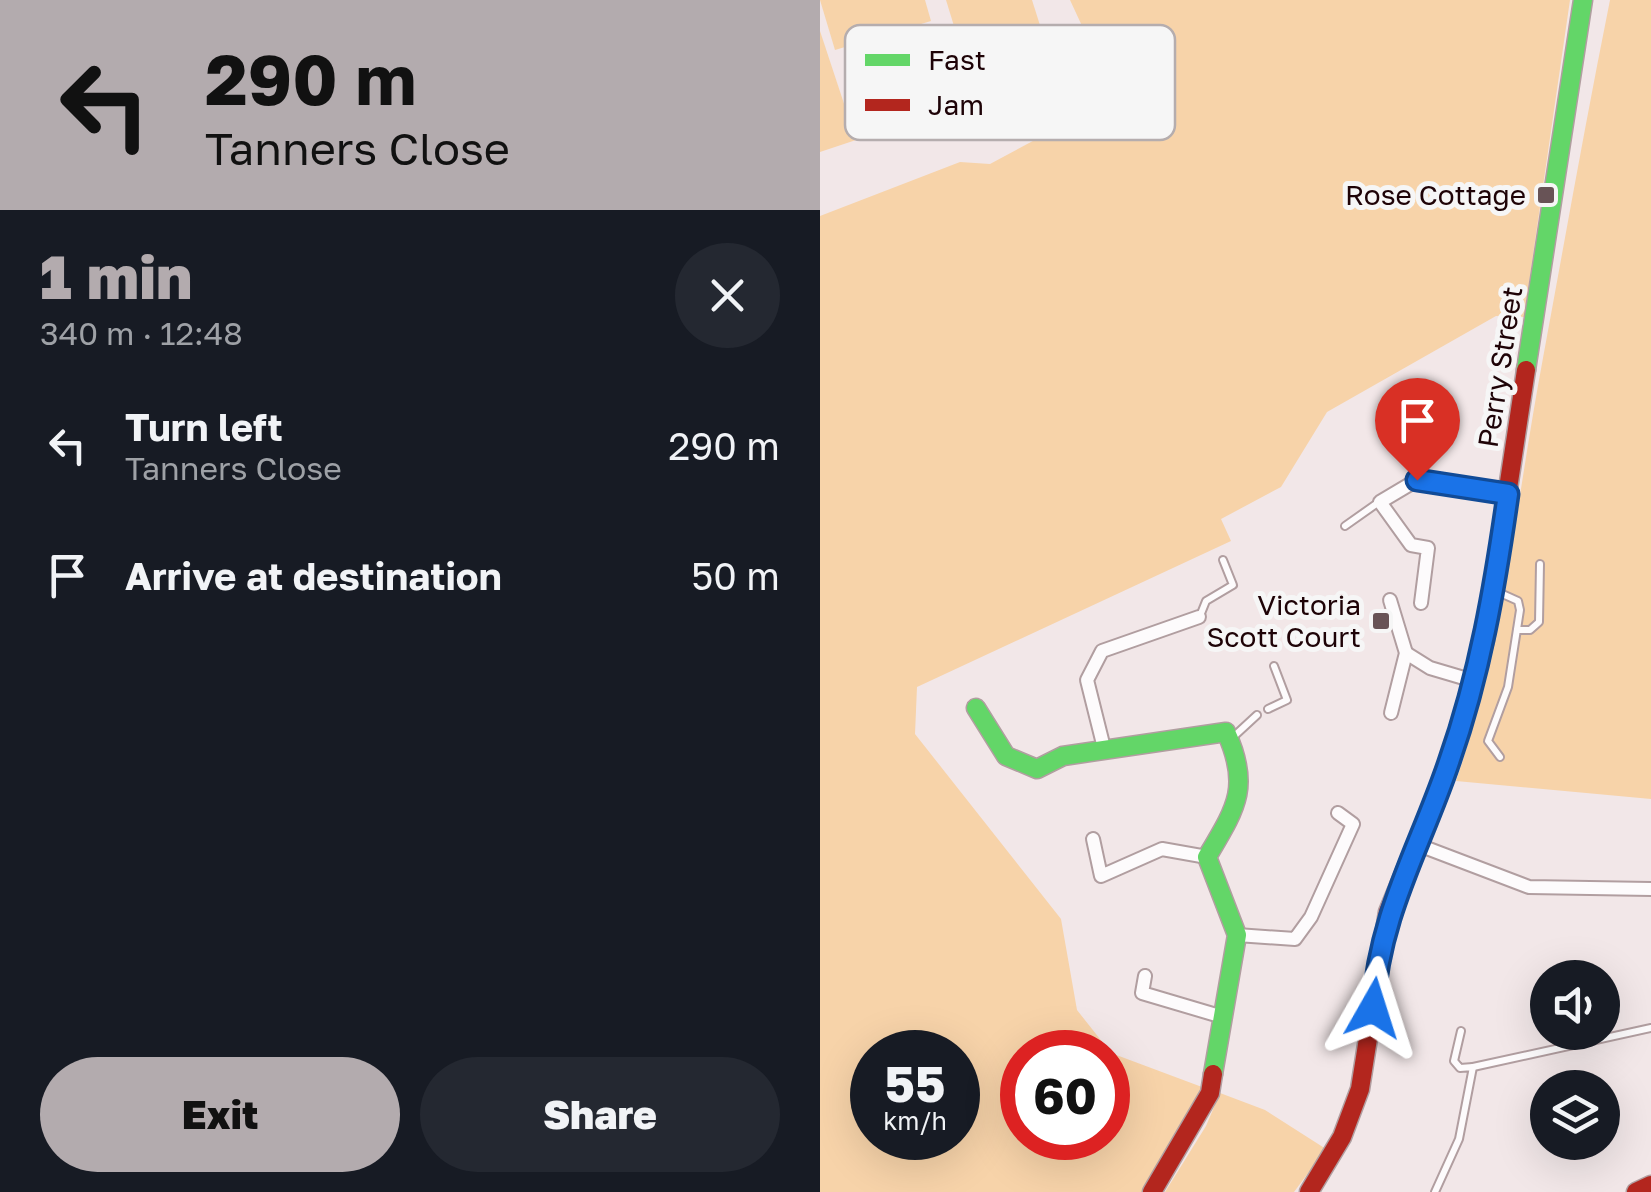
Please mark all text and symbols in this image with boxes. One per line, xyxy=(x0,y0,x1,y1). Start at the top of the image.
legend xyxy=(845,25,1175,140)
text: 290 m xyxy=(205,36,416,120)
icon: left xyxy=(40,40,170,170)
text: Fast xyxy=(928,43,986,76)
text: Jam xyxy=(928,88,984,121)
text: Tanners Close xyxy=(205,121,510,175)
place label: Rose Cottage xyxy=(1345,178,1526,211)
marker: Rose Cottage xyxy=(1535,184,1557,206)
text: 1 min xyxy=(40,240,192,312)
button: close xyxy=(675,243,780,348)
street label: Perry Street xyxy=(1470,284,1529,450)
text: 340 m · 12:48 xyxy=(40,314,243,352)
pin xyxy=(1375,378,1460,481)
icon: arrive xyxy=(1390,393,1445,448)
text: Turn left xyxy=(125,404,283,449)
icon: left xyxy=(40,418,95,473)
text: 290 m xyxy=(668,423,780,468)
text: Tanners Close xyxy=(125,449,342,487)
icon: arrive xyxy=(40,548,95,603)
text: Arrive at destination xyxy=(125,553,502,598)
text: 50 m xyxy=(691,553,780,598)
place label: Victoria Scott Court xyxy=(1206,588,1361,653)
marker: Victoria Scott Court xyxy=(1370,610,1392,632)
position arrow xyxy=(1321,956,1425,1060)
map controls xyxy=(1530,960,1620,1160)
button: sound xyxy=(1530,960,1620,1050)
speed limit sign: 60 xyxy=(1000,1030,1130,1160)
text: 55 xyxy=(884,1053,945,1113)
button: Exit xyxy=(40,1057,400,1172)
button: Share xyxy=(420,1057,780,1172)
button: layers xyxy=(1530,1070,1620,1160)
text: km/h xyxy=(883,1105,947,1136)

